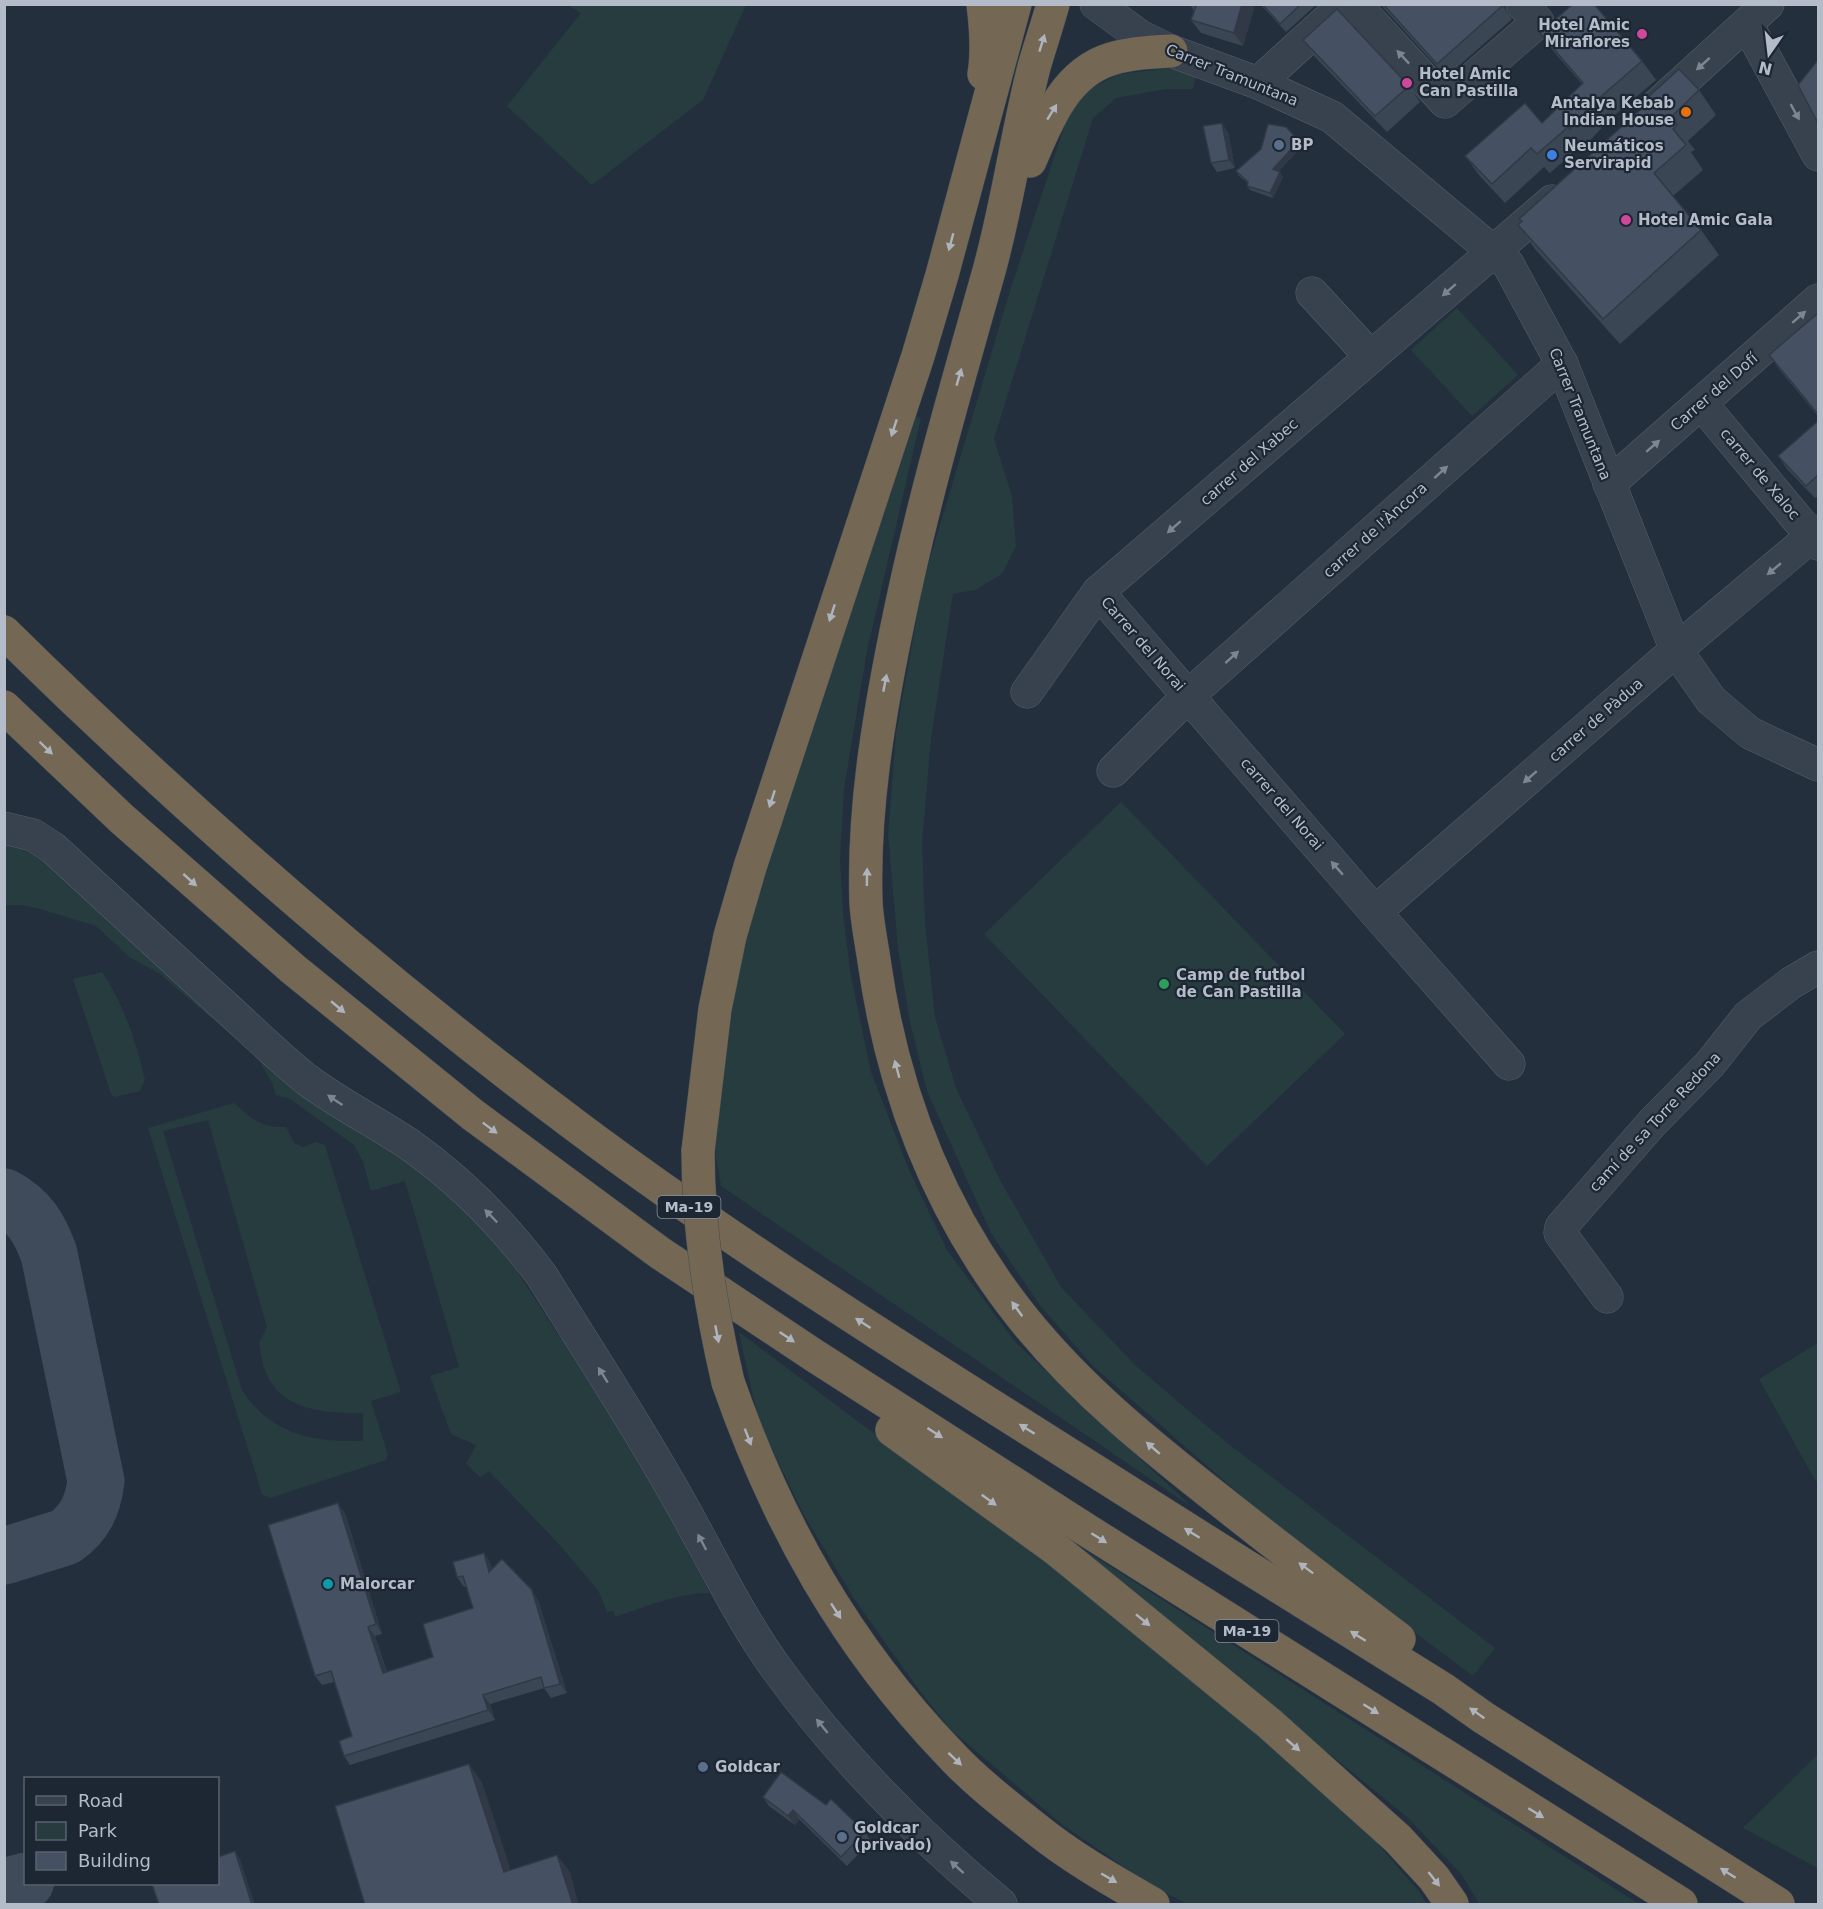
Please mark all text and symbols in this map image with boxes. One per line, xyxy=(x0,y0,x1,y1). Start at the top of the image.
place label: Hotel Amic Miraflores xyxy=(1538,16,1630,51)
north arrow xyxy=(1739,24,1799,84)
marker: Hotel Amic Miraflores xyxy=(1635,27,1649,41)
one-way arrow xyxy=(1038,34,1047,52)
street label: Carrer Tramuntana xyxy=(1163,40,1301,110)
one-way arrow xyxy=(1397,50,1410,65)
one-way arrow xyxy=(1696,57,1711,70)
text: N xyxy=(1757,57,1774,79)
place label: Hotel Amic Can Pastilla xyxy=(1419,65,1518,100)
marker: Hotel Amic Can Pastilla xyxy=(1400,76,1414,90)
place label: Antalya Kebab Indian House xyxy=(1551,94,1674,129)
one-way arrow xyxy=(1047,104,1058,121)
one-way arrow xyxy=(1790,104,1800,121)
marker: Antalya Kebab Indian House xyxy=(1679,105,1693,119)
place label: BP xyxy=(1291,136,1313,154)
place label: Neumáticos Servirapid xyxy=(1564,137,1664,172)
marker: BP xyxy=(1272,138,1286,152)
marker: Neumáticos Servirapid xyxy=(1545,148,1559,162)
place label: Hotel Amic Gala xyxy=(1638,211,1773,229)
marker: Hotel Amic Gala xyxy=(1619,213,1633,227)
one-way arrow xyxy=(946,233,955,251)
one-way arrow xyxy=(1442,283,1457,296)
one-way arrow xyxy=(1791,311,1806,324)
street label: Carrer Tramuntana xyxy=(1545,345,1615,483)
street label: Carrer del Dofí xyxy=(1667,349,1762,435)
one-way arrow xyxy=(955,368,964,386)
street label: carrer del Xabec xyxy=(1196,415,1302,509)
one-way arrow xyxy=(888,419,898,437)
street label: carrer de Xaloc xyxy=(1716,425,1804,523)
one-way arrow xyxy=(1645,440,1660,453)
one-way arrow xyxy=(1433,466,1448,479)
street label: carrer de l'Àncora xyxy=(1319,478,1431,581)
one-way arrow xyxy=(1167,520,1182,533)
one-way arrow xyxy=(1767,562,1782,575)
street label: Carrer del Norai xyxy=(1097,593,1189,695)
one-way arrow xyxy=(827,604,837,622)
one-way arrow xyxy=(1224,651,1239,664)
one-way arrow xyxy=(881,674,890,693)
street label: carrer de Pàdua xyxy=(1545,674,1647,766)
one-way arrow xyxy=(39,740,53,754)
street label: carrer del Norai xyxy=(1237,754,1327,854)
one-way arrow xyxy=(1522,771,1538,784)
one-way arrow xyxy=(767,790,776,808)
one-way arrow xyxy=(1330,860,1343,876)
one-way arrow xyxy=(862,868,872,887)
one-way arrow xyxy=(182,873,197,886)
place label: Camp de futbol de Can Pastilla xyxy=(1176,966,1305,1001)
marker: Camp de futbol de Can Pastilla xyxy=(1157,977,1171,991)
one-way arrow xyxy=(330,1000,346,1013)
street label: camí de sa Torre Redona xyxy=(1586,1049,1724,1195)
one-way arrow xyxy=(891,1060,901,1078)
one-way arrow xyxy=(327,1095,343,1106)
one-way arrow xyxy=(482,1122,498,1134)
road number: Ma-19 xyxy=(658,1196,720,1218)
one-way arrow xyxy=(484,1208,498,1223)
one-way arrow xyxy=(1011,1301,1023,1316)
one-way arrow xyxy=(855,1318,871,1329)
one-way arrow xyxy=(713,1324,722,1343)
one-way arrow xyxy=(778,1331,794,1343)
one-way arrow xyxy=(598,1366,609,1383)
one-way arrow xyxy=(1019,1423,1036,1434)
one-way arrow xyxy=(927,1428,943,1439)
one-way arrow xyxy=(743,1429,753,1447)
one-way arrow xyxy=(1146,1442,1161,1455)
one-way arrow xyxy=(981,1494,997,1505)
one-way arrow xyxy=(1184,1527,1200,1538)
one-way arrow xyxy=(1091,1533,1107,1544)
one-way arrow xyxy=(697,1534,707,1551)
one-way arrow xyxy=(1298,1562,1314,1575)
place label: Malorcar xyxy=(340,1575,415,1593)
marker: Malorcar xyxy=(321,1577,335,1591)
one-way arrow xyxy=(830,1603,841,1619)
one-way arrow xyxy=(1135,1613,1151,1626)
road number: Ma-19 xyxy=(1216,1620,1278,1642)
one-way arrow xyxy=(1350,1630,1366,1641)
one-way arrow xyxy=(1363,1703,1379,1714)
one-way arrow xyxy=(1469,1707,1485,1719)
one-way arrow xyxy=(815,1718,828,1734)
one-way arrow xyxy=(1285,1738,1301,1751)
one-way arrow xyxy=(948,1752,963,1766)
place label: Goldcar xyxy=(715,1758,781,1776)
marker: Goldcar xyxy=(696,1760,710,1774)
legend xyxy=(24,1777,219,1885)
text: Road xyxy=(78,1790,123,1811)
one-way arrow xyxy=(1528,1807,1544,1818)
place label: Goldcar (privado) xyxy=(854,1819,932,1854)
text: Park xyxy=(78,1820,117,1841)
marker: Goldcar (privado) xyxy=(835,1830,849,1844)
text: Building xyxy=(78,1850,151,1871)
one-way arrow xyxy=(950,1861,965,1874)
one-way arrow xyxy=(1720,1868,1737,1879)
one-way arrow xyxy=(1427,1871,1440,1887)
one-way arrow xyxy=(1101,1873,1117,1884)

